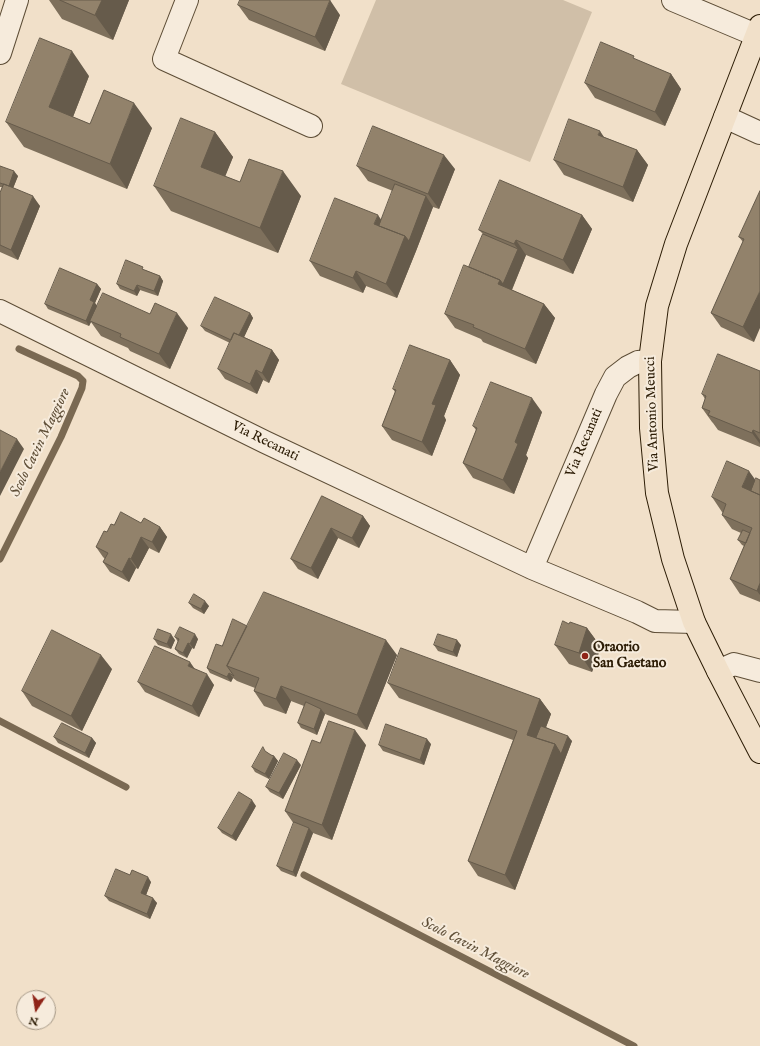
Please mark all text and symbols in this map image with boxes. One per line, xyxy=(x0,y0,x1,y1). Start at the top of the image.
street label: Via Antonio Meucci xyxy=(643,356,663,472)
water label: Scolo Cavin Maggiore xyxy=(7,386,75,500)
street label: Via Recanati xyxy=(563,406,607,480)
street label: Via Recanati xyxy=(228,418,302,466)
place label: Oraorio San Gaetano xyxy=(593,640,666,672)
marker: Oraorio San Gaetano xyxy=(580,651,590,661)
water label: Scolo Cavin Maggiore xyxy=(418,914,532,984)
north arrow xyxy=(16,990,56,1030)
text: N xyxy=(28,1013,40,1029)

